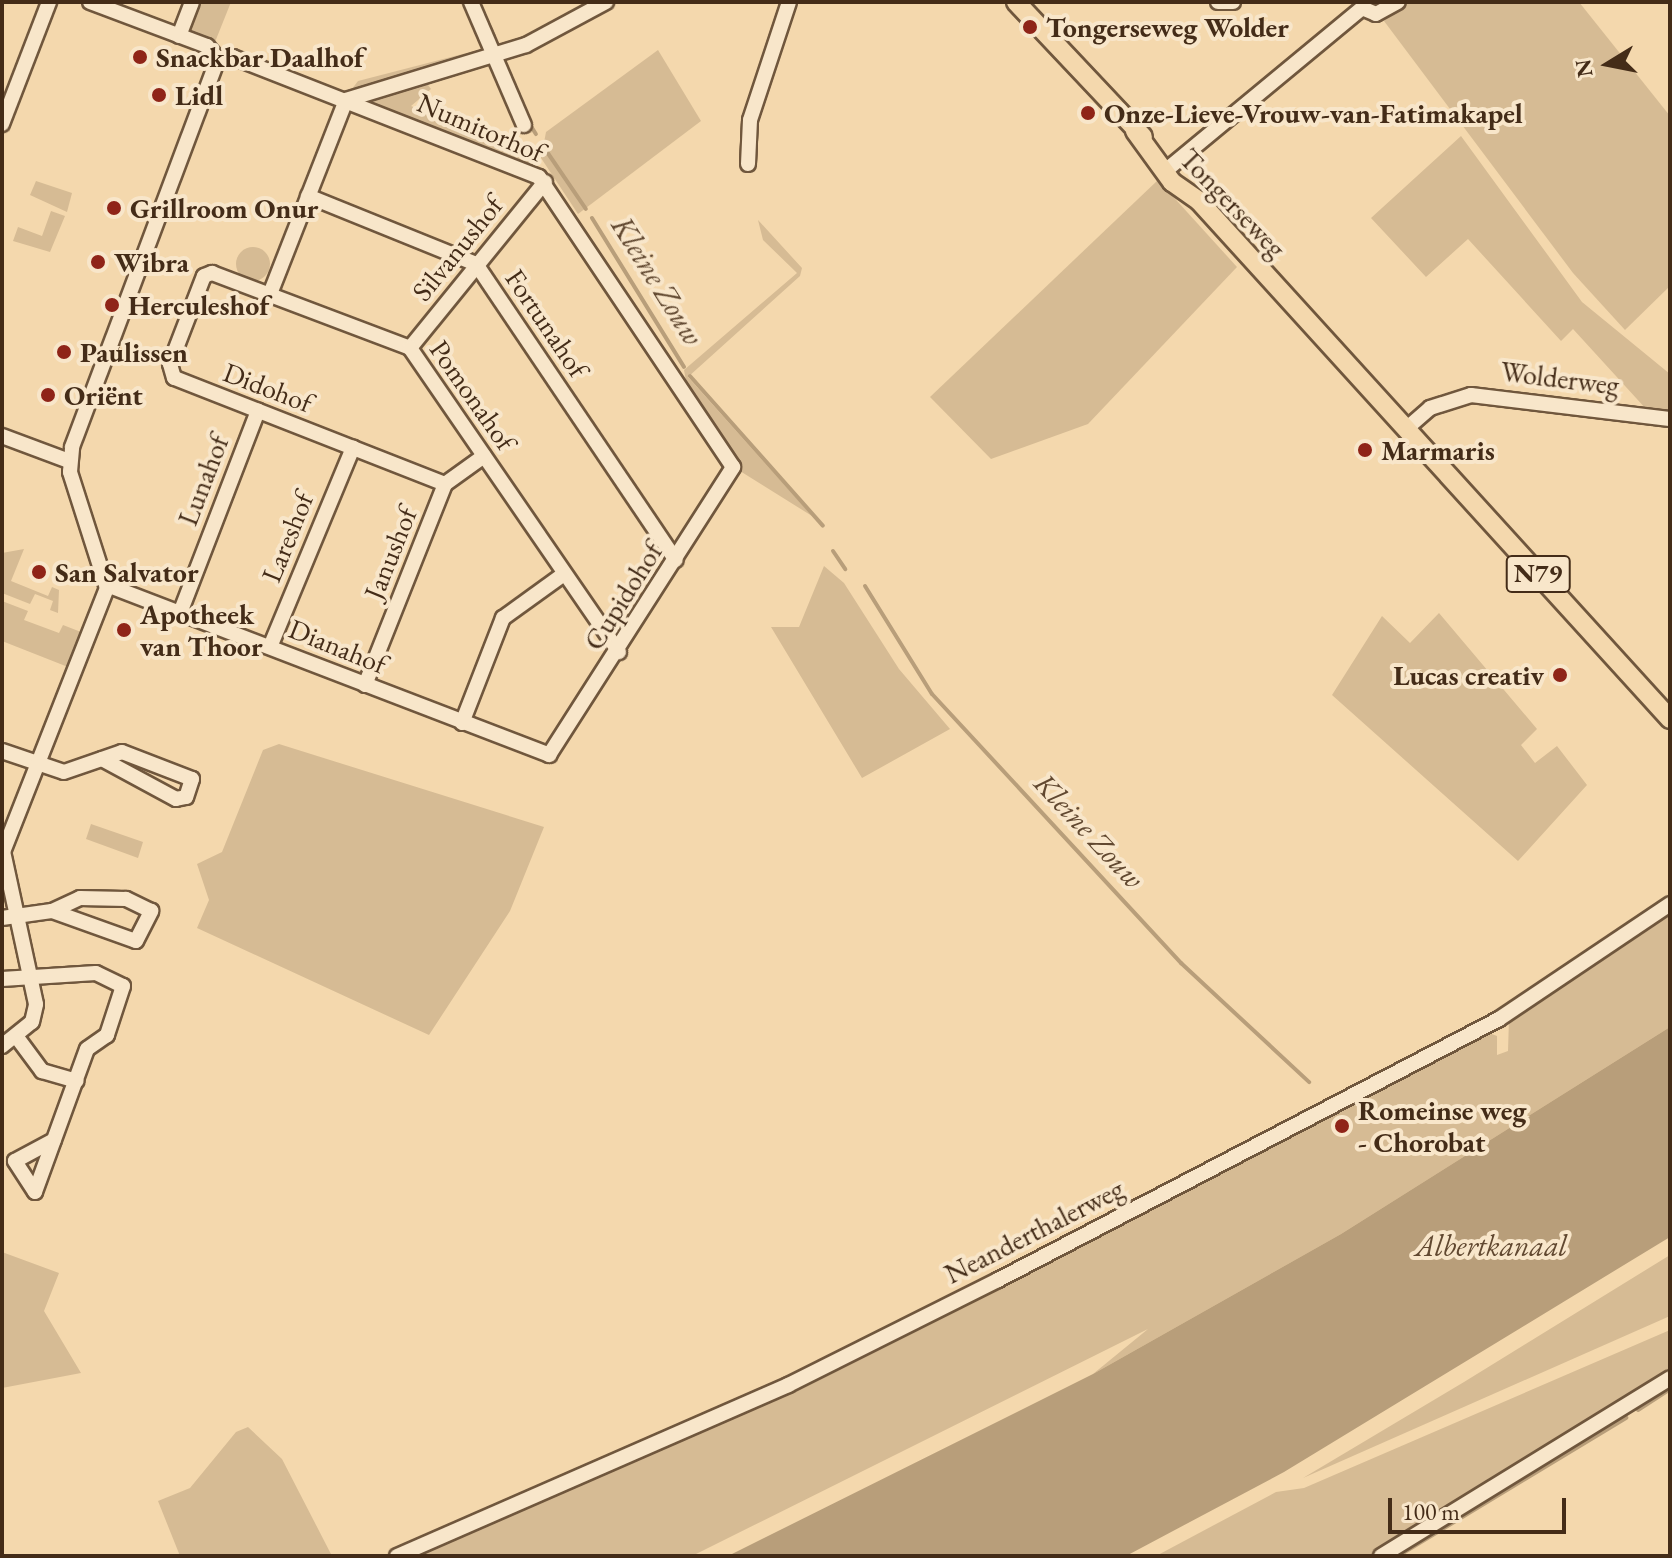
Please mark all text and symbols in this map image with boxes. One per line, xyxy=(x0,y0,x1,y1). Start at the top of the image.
place label: Tongerseweg Wolder xyxy=(1046,10,1289,44)
marker: Tongerseweg Wolder xyxy=(1021,18,1039,36)
north arrow xyxy=(1568,24,1648,104)
place label: Snackbar Daalhof xyxy=(156,40,364,74)
marker: Snackbar Daalhof xyxy=(131,48,149,66)
text: N xyxy=(1568,57,1600,80)
place label: Lidl xyxy=(175,78,223,112)
street label: Numitorhof xyxy=(412,85,550,169)
marker: Lidl xyxy=(150,86,168,104)
place label: Onze-Lieve-Vrouw-van-Fatimakapel xyxy=(1104,96,1523,130)
marker: Onze-Lieve-Vrouw-van-Fatimakapel xyxy=(1079,104,1097,122)
street label: Tongerseweg xyxy=(1173,142,1293,264)
street label: Silvanushof xyxy=(404,189,510,307)
place label: Grillroom Onur xyxy=(130,191,318,225)
marker: Grillroom Onur xyxy=(105,199,123,217)
water label: Kleine Zouw xyxy=(603,210,711,352)
place label: Wibra xyxy=(114,245,189,279)
marker: Wibra xyxy=(89,253,107,271)
street label: Fortunahof xyxy=(499,262,595,384)
place label: Herculeshof xyxy=(128,288,269,322)
marker: Herculeshof xyxy=(103,296,121,314)
street label: Pomonahof xyxy=(423,333,523,457)
place label: Paulissen xyxy=(80,335,188,369)
marker: Paulissen xyxy=(55,343,73,361)
street label: Wolderweg xyxy=(1499,354,1621,402)
street label: Didohof xyxy=(219,355,317,419)
place label: Oriënt xyxy=(64,378,143,412)
marker: Oriënt xyxy=(39,386,57,404)
street label: Lunahof xyxy=(170,430,236,530)
place label: Marmaris xyxy=(1381,433,1495,467)
marker: Marmaris xyxy=(1356,441,1374,459)
street label: Lareshof xyxy=(254,487,320,587)
street label: Janushof xyxy=(356,502,424,604)
street label: Cupidohof xyxy=(577,536,669,656)
road number: N79 xyxy=(1504,552,1572,596)
place label: San Salvator xyxy=(55,555,199,589)
marker: San Salvator xyxy=(30,563,48,581)
place label: Apotheek van Thoor xyxy=(140,597,262,663)
street label: Dianahof xyxy=(284,611,392,681)
marker: Apotheek van Thoor xyxy=(115,621,133,639)
place label: Lucas creativ xyxy=(1393,658,1544,692)
marker: Lucas creativ xyxy=(1551,666,1569,684)
water label: Kleine Zouw xyxy=(1027,766,1151,896)
place label: Romeinse weg - Chorobat xyxy=(1358,1093,1526,1159)
marker: Romeinse weg - Chorobat xyxy=(1333,1117,1351,1135)
street label: Neanderthalerweg xyxy=(939,1171,1129,1291)
water label: Albertkanaal xyxy=(1415,1228,1567,1264)
scale bar xyxy=(1392,1482,1570,1532)
text: 100 m xyxy=(1402,1496,1460,1527)

